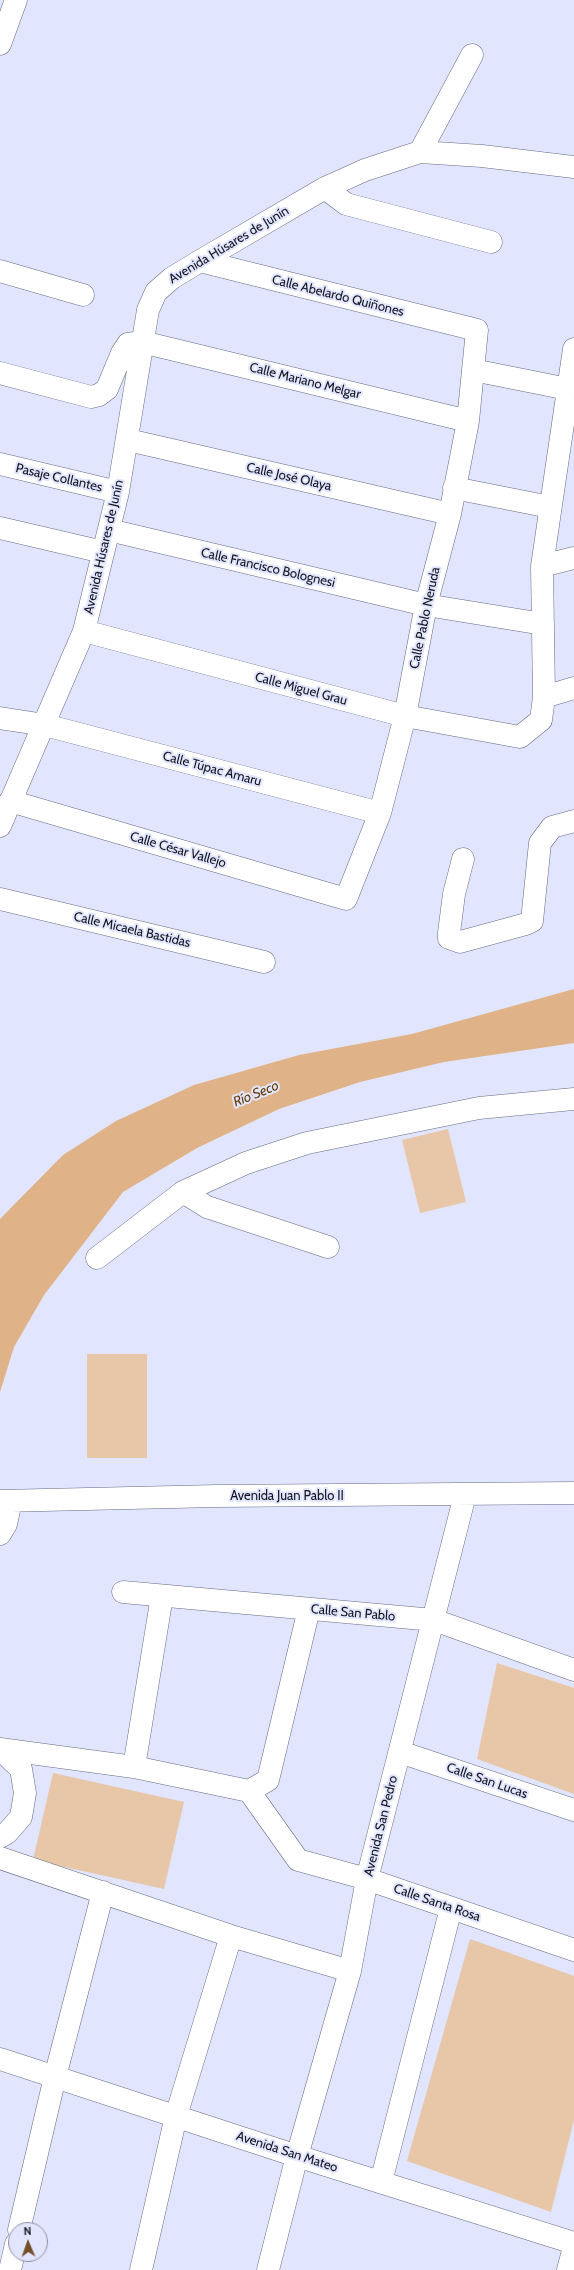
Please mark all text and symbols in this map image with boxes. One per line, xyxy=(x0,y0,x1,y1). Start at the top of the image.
street label: Avenida Húsares de Junín xyxy=(166,203,292,287)
street label: Calle Abelardo Quiñones xyxy=(270,272,406,320)
street label: Calle Mariano Melgar xyxy=(248,360,362,402)
street label: Pasaje Collantes xyxy=(14,460,104,496)
street label: Calle José Olaya xyxy=(245,460,333,494)
street label: Avenida Húsares de Junín xyxy=(81,478,127,616)
street label: Calle Francisco Bolognesi xyxy=(199,545,337,591)
street label: Calle Pablo Neruda xyxy=(407,566,443,670)
street label: Calle Miguel Grau xyxy=(253,669,349,709)
street label: Calle Túpac Amaru xyxy=(161,748,263,790)
street label: Calle César Vallejo xyxy=(128,829,228,871)
street label: Calle Micaela Bastidas xyxy=(72,909,192,951)
water label: Río Seco xyxy=(231,1077,281,1111)
street label: Avenida Juan Pablo II xyxy=(230,1488,344,1504)
street label: Calle San Pablo xyxy=(310,1602,396,1624)
street label: Calle San Lucas xyxy=(444,1760,530,1802)
street label: Avenida San Pedro xyxy=(361,1774,401,1878)
street label: Calle Santa Rosa xyxy=(392,1881,482,1925)
street label: Avenida San Mateo xyxy=(234,2128,340,2176)
north arrow xyxy=(8,2222,48,2262)
text: N xyxy=(23,2224,32,2238)

